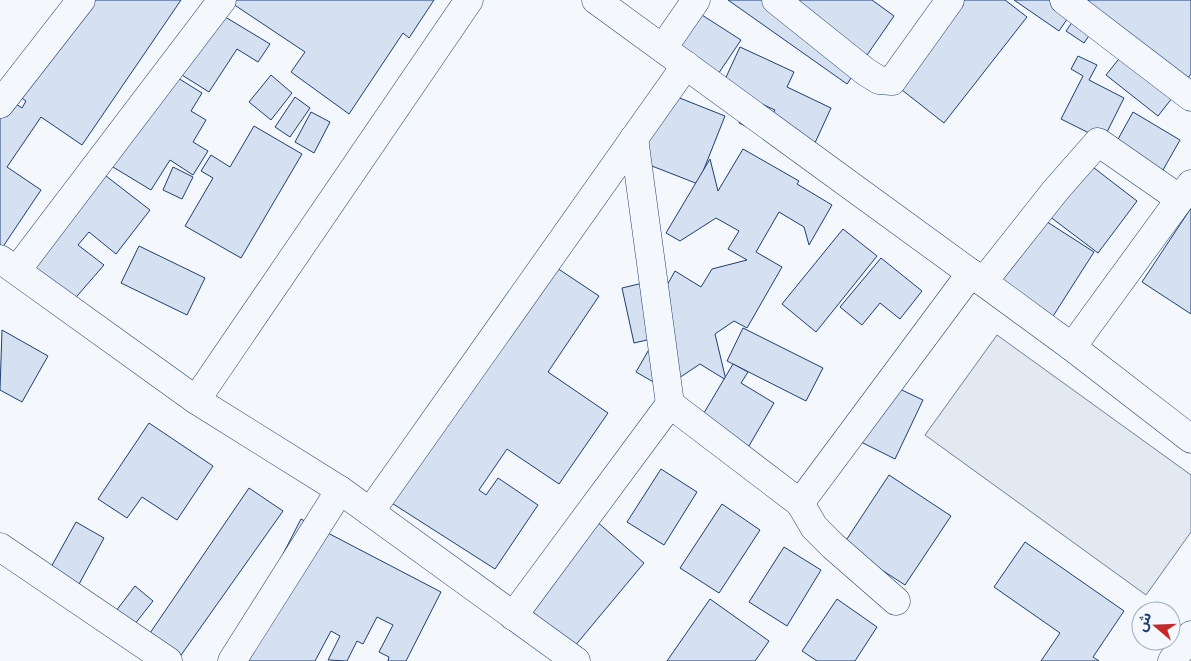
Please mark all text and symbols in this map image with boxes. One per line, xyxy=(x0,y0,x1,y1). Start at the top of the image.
north arrow xyxy=(1131,601,1181,651)
text: ش xyxy=(1131,609,1157,634)

